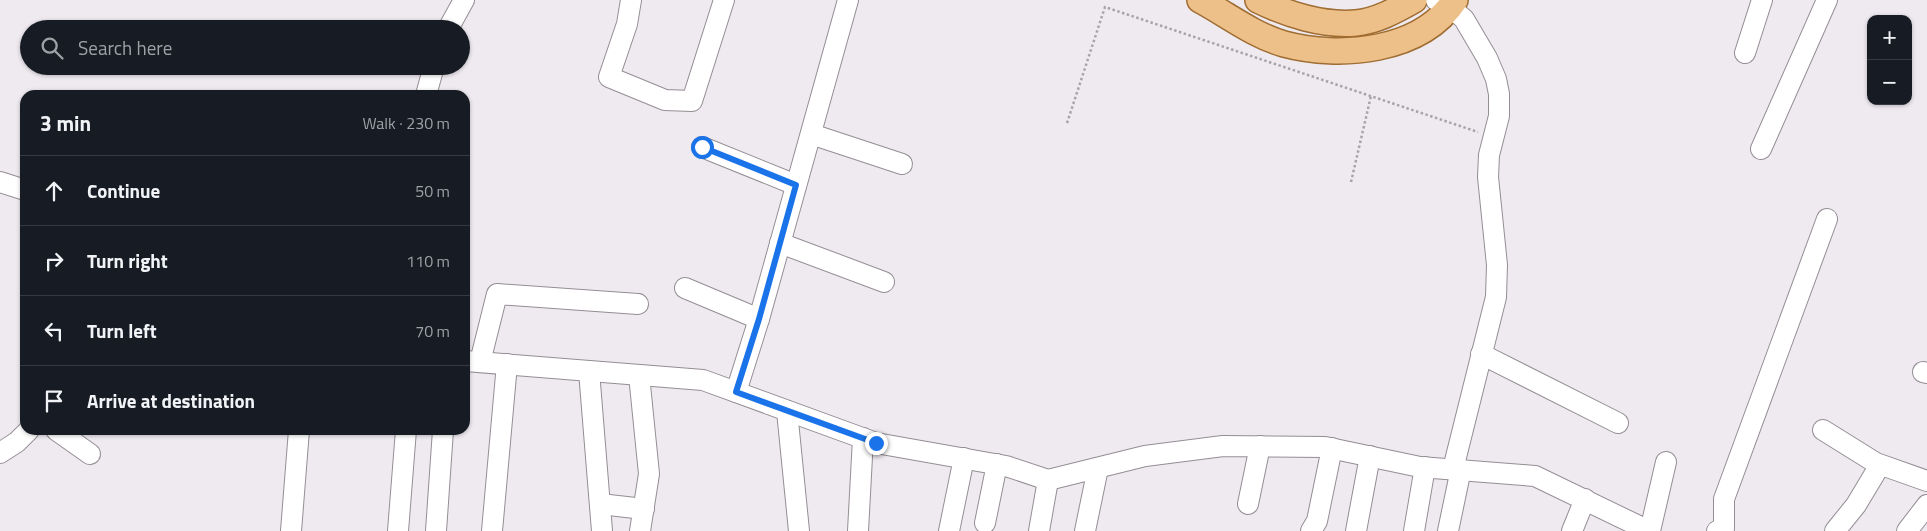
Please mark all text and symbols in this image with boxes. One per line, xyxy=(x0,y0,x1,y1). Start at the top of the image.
map controls xyxy=(1867,15,1912,105)
button: + xyxy=(1867,15,1912,60)
search box xyxy=(20,20,470,75)
text: Search here xyxy=(78,33,172,62)
icon: search xyxy=(38,34,66,62)
button: − xyxy=(1867,60,1912,105)
text: 3 min xyxy=(40,107,91,139)
text: Walk · 230 m xyxy=(362,111,450,135)
route start xyxy=(691,136,714,159)
text: Continue xyxy=(87,176,160,205)
icon: ahead xyxy=(40,177,68,205)
text: 50 m xyxy=(415,179,450,203)
text: Turn right xyxy=(87,246,168,275)
icon: right xyxy=(40,247,68,275)
text: 110 m xyxy=(406,249,450,273)
text: Turn left xyxy=(87,316,157,345)
icon: left xyxy=(40,317,68,345)
text: 70 m xyxy=(415,319,450,343)
text: Arrive at destination xyxy=(87,386,255,415)
icon: arrive xyxy=(40,387,68,415)
route end xyxy=(865,432,888,455)

